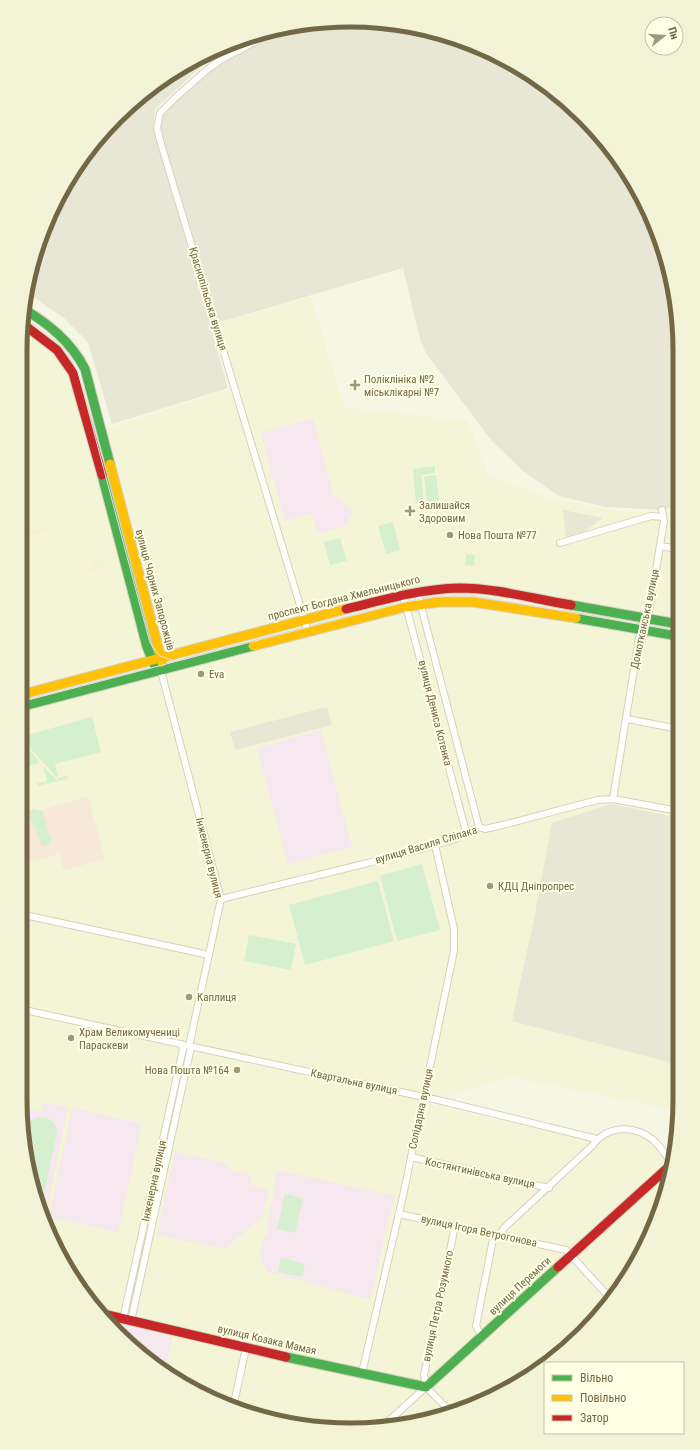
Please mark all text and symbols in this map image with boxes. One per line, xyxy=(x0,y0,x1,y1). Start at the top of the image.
north arrow xyxy=(644,16,684,56)
text: Пн xyxy=(665,25,681,41)
street label: Краснопільська вулиця xyxy=(186,246,230,352)
place label: Поліклініка №2 міськлікарні №7 xyxy=(364,373,439,399)
marker: Поліклініка №2 міськлікарні №7 xyxy=(349,379,361,391)
place label: Залишайся Здоровим xyxy=(419,499,470,525)
marker: Залишайся Здоровим xyxy=(404,505,416,517)
street label: вулиця Чорних Запорожців xyxy=(133,528,177,652)
place label: Нова Пошта №77 xyxy=(458,529,537,542)
marker: Нова Пошта №77 xyxy=(445,530,455,540)
street label: Домотканська вулиця xyxy=(628,568,662,670)
street label: проспект Богдана Хмельницького xyxy=(267,573,422,623)
street label: вулиця Дениса Котенка xyxy=(416,659,454,767)
place label: Eva xyxy=(209,668,224,681)
marker: Eva xyxy=(196,669,206,679)
street label: Інженерна вулиця xyxy=(193,816,225,900)
street label: вулиця Василя Сліпака xyxy=(373,823,479,867)
place label: КДЦ Дніпропрес xyxy=(498,880,574,893)
marker: КДЦ Дніпропрес xyxy=(485,881,495,891)
place label: Каплиця xyxy=(197,991,236,1004)
marker: Каплиця xyxy=(184,992,194,1002)
place label: Храм Великомучениці Параскеви xyxy=(79,1026,180,1052)
marker: Храм Великомучениці Параскеви xyxy=(66,1033,76,1043)
place label: Нова Пошта №164 xyxy=(145,1064,230,1077)
marker: Нова Пошта №164 xyxy=(232,1065,242,1075)
street label: Квартальна вулиця xyxy=(309,1066,399,1098)
street label: Солідарна вулиця xyxy=(406,1068,436,1150)
street label: Інженерна вулиця xyxy=(139,1139,169,1223)
street label: Костянтинівська вулиця xyxy=(424,1155,536,1191)
street label: вулиця Ігоря Ветрогонова xyxy=(420,1212,538,1250)
street label: вулиця Петра Розумного xyxy=(420,1249,456,1363)
street label: вулиця Перемоги xyxy=(486,1254,554,1318)
street label: вулиця Козака Мамая xyxy=(216,1322,318,1358)
legend xyxy=(544,1362,684,1434)
text: Вільно xyxy=(580,1371,613,1385)
text: Повільно xyxy=(580,1391,626,1405)
text: Затор xyxy=(580,1411,609,1425)

